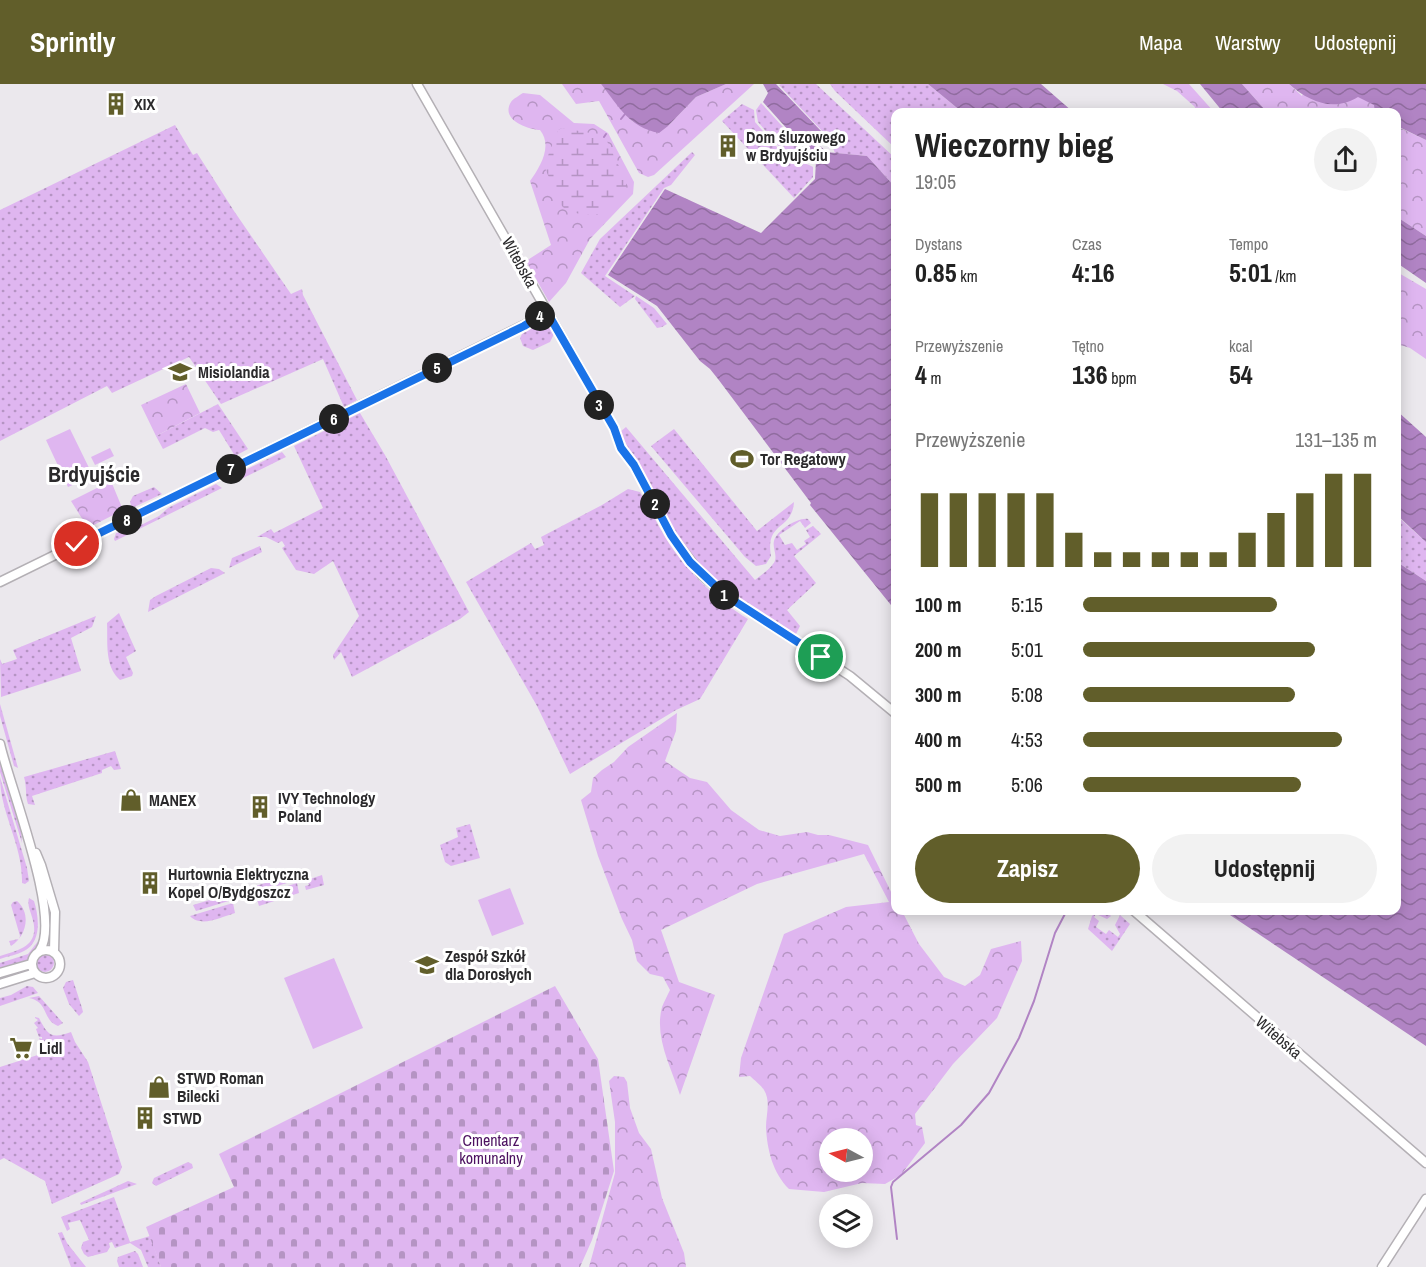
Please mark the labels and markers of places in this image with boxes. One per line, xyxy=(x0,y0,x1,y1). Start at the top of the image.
building icon: XIX xyxy=(103,91,129,117)
place label: XIX xyxy=(134,93,155,115)
place label: Dom śluzowego w Brdyujściu xyxy=(746,126,846,166)
building icon: Dom śluzowego w Brdyujściu xyxy=(715,133,741,159)
pin: 4 xyxy=(525,301,555,331)
pin: 5 xyxy=(422,353,452,383)
school or university icon: Misiolandia xyxy=(167,359,193,385)
place label: Misiolandia xyxy=(198,361,270,383)
pin: 3 xyxy=(584,390,614,420)
pin: 6 xyxy=(319,404,349,434)
sports icon: Tor Regatowy xyxy=(729,446,755,472)
place label: Tor Regatowy xyxy=(760,448,846,470)
pin: 7 xyxy=(216,454,246,484)
pin: 2 xyxy=(640,489,670,519)
pin: 8 xyxy=(112,505,142,535)
pin xyxy=(51,518,102,569)
pin: 1 xyxy=(709,580,739,610)
pin xyxy=(795,631,846,682)
shop icon: MANEX xyxy=(118,787,144,813)
place label: IVY Technology Poland xyxy=(278,787,376,827)
place label: MANEX xyxy=(149,789,197,811)
building icon: IVY Technology Poland xyxy=(247,794,273,820)
place label: Hurtownia Elektryczna Kopel O/Bydgoszcz xyxy=(168,863,309,903)
building icon: Hurtownia Elektryczna Kopel O/Bydgoszcz xyxy=(137,870,163,896)
place label: Zespół Szkół dla Dorosłych xyxy=(445,945,532,985)
school or university icon: Zespół Szkół dla Dorosłych xyxy=(414,952,440,978)
supermarket icon: Lidl xyxy=(8,1035,34,1061)
place label: Lidl xyxy=(39,1037,62,1059)
place label: STWD Roman Bilecki xyxy=(177,1067,264,1107)
shop icon: STWD Roman Bilecki xyxy=(146,1074,172,1100)
building icon: STWD xyxy=(132,1105,158,1131)
place label: STWD xyxy=(163,1107,202,1129)

